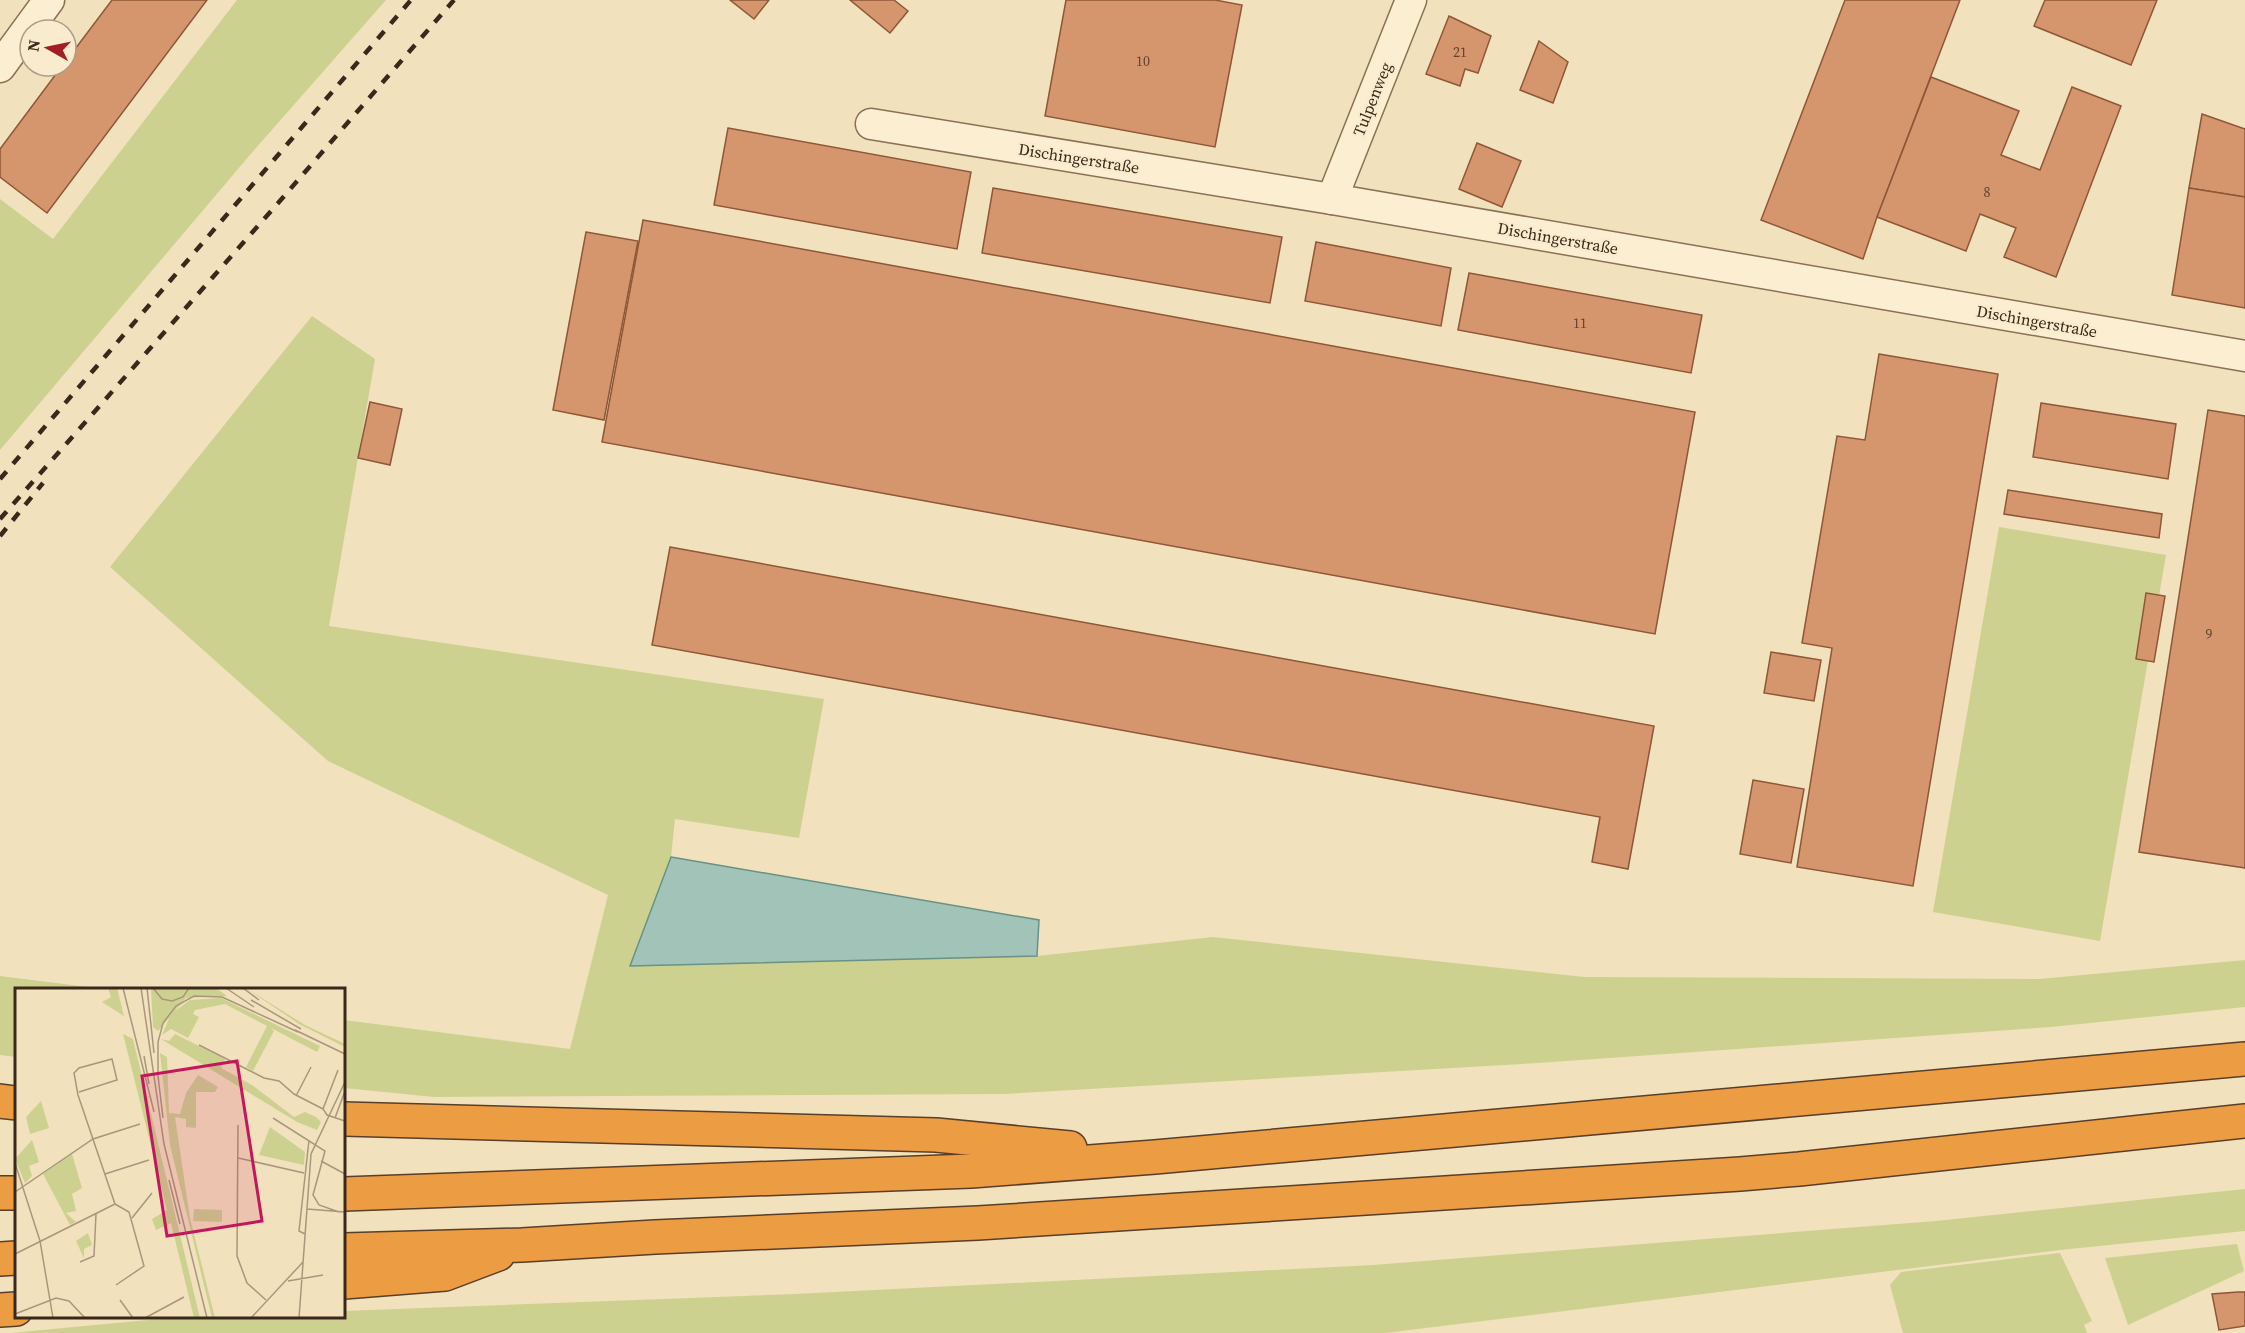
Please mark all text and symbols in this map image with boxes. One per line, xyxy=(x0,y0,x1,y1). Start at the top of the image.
north arrow xyxy=(18,18,78,78)
text: N xyxy=(21,38,45,53)
house number: 21 xyxy=(1453,42,1467,62)
house number: 10 xyxy=(1136,51,1150,71)
street label: Tulpenweg xyxy=(1347,59,1397,139)
street label: Dischingerstraße xyxy=(1017,138,1141,178)
house number: 8 xyxy=(1984,182,1991,202)
street label: Dischingerstraße xyxy=(1496,217,1620,259)
street label: Dischingerstraße xyxy=(1975,300,2099,342)
house number: 11 xyxy=(1573,313,1587,333)
house number: 9 xyxy=(2206,624,2213,644)
inset map xyxy=(15,988,345,1318)

